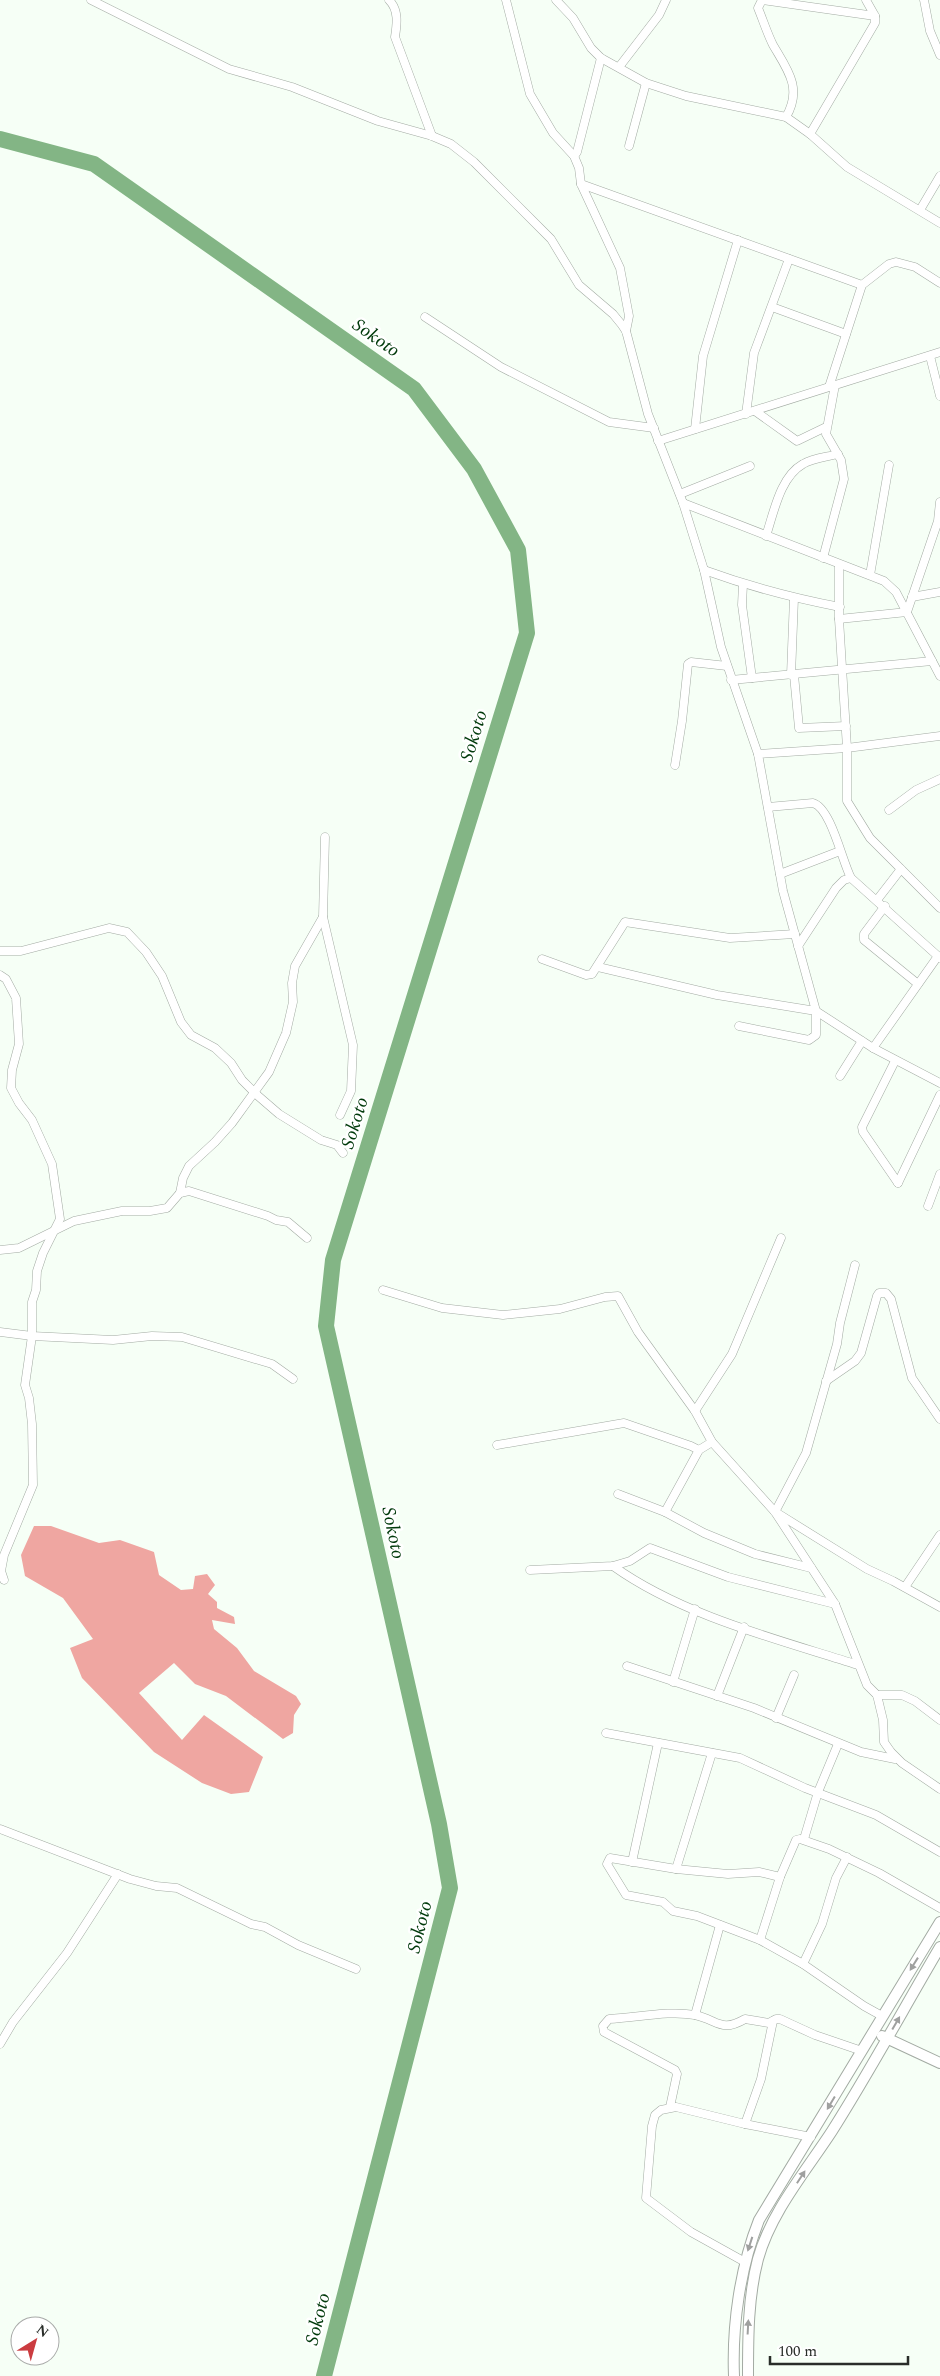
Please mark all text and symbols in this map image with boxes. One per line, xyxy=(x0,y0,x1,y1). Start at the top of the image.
water label: Sokoto xyxy=(346,311,406,365)
water label: Sokoto xyxy=(452,707,496,765)
water label: Sokoto xyxy=(333,1094,377,1152)
water label: Sokoto xyxy=(373,1504,413,1562)
water label: Sokoto xyxy=(400,1898,440,1956)
one-way arrow xyxy=(910,1957,919,1970)
one-way arrow xyxy=(891,2017,900,2030)
one-way arrow xyxy=(827,2097,836,2110)
one-way arrow xyxy=(797,2170,806,2183)
one-way arrow xyxy=(746,2236,754,2251)
water label: Sokoto xyxy=(298,2290,338,2348)
north arrow xyxy=(10,2316,60,2366)
text: N xyxy=(32,2319,53,2343)
one-way arrow xyxy=(745,2319,753,2335)
scale bar xyxy=(770,2334,908,2366)
text: 100 m xyxy=(778,2340,817,2363)

